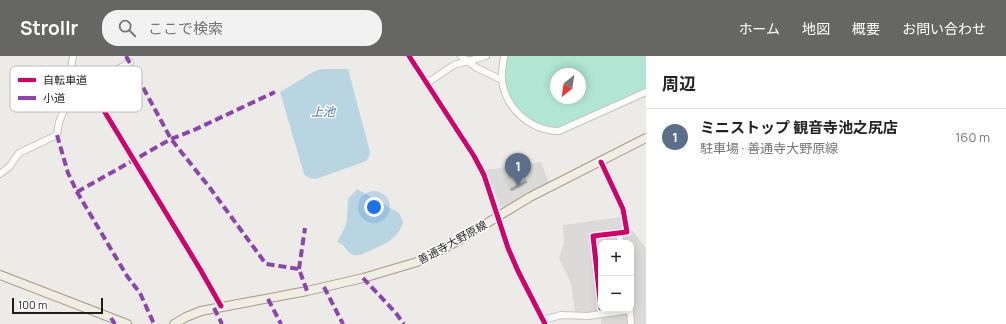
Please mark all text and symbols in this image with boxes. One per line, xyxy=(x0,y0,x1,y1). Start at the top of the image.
search box xyxy=(102,10,382,46)
text: Strollr xyxy=(20,15,78,41)
icon: search xyxy=(116,17,138,39)
text: ここで検索 xyxy=(148,18,223,39)
text: ホーム xyxy=(738,19,780,38)
text: 地図 xyxy=(802,19,830,38)
text: 概要 xyxy=(852,19,880,38)
text: お問い合わせ xyxy=(902,19,986,38)
legend xyxy=(10,66,142,112)
north arrow xyxy=(550,68,586,104)
text: 自転車道 xyxy=(43,72,87,87)
text: 周辺 xyxy=(662,72,696,95)
text: 小道 xyxy=(43,90,65,105)
water label: 上池 xyxy=(311,103,336,120)
text: ミニストップ 観音寺池之尻店 xyxy=(700,117,898,138)
text: 1 xyxy=(672,128,678,146)
text: 160 m xyxy=(955,128,990,146)
text: 駐車場 · 善通寺大野原線 xyxy=(700,139,838,157)
pin: 1 xyxy=(505,153,531,186)
your location xyxy=(364,197,384,217)
street label: 善通寺大野原線 xyxy=(415,217,489,267)
map controls xyxy=(598,240,634,312)
button: + xyxy=(598,240,634,276)
button: − xyxy=(598,276,634,312)
scale bar xyxy=(12,296,103,315)
text: 100 m xyxy=(18,297,47,312)

